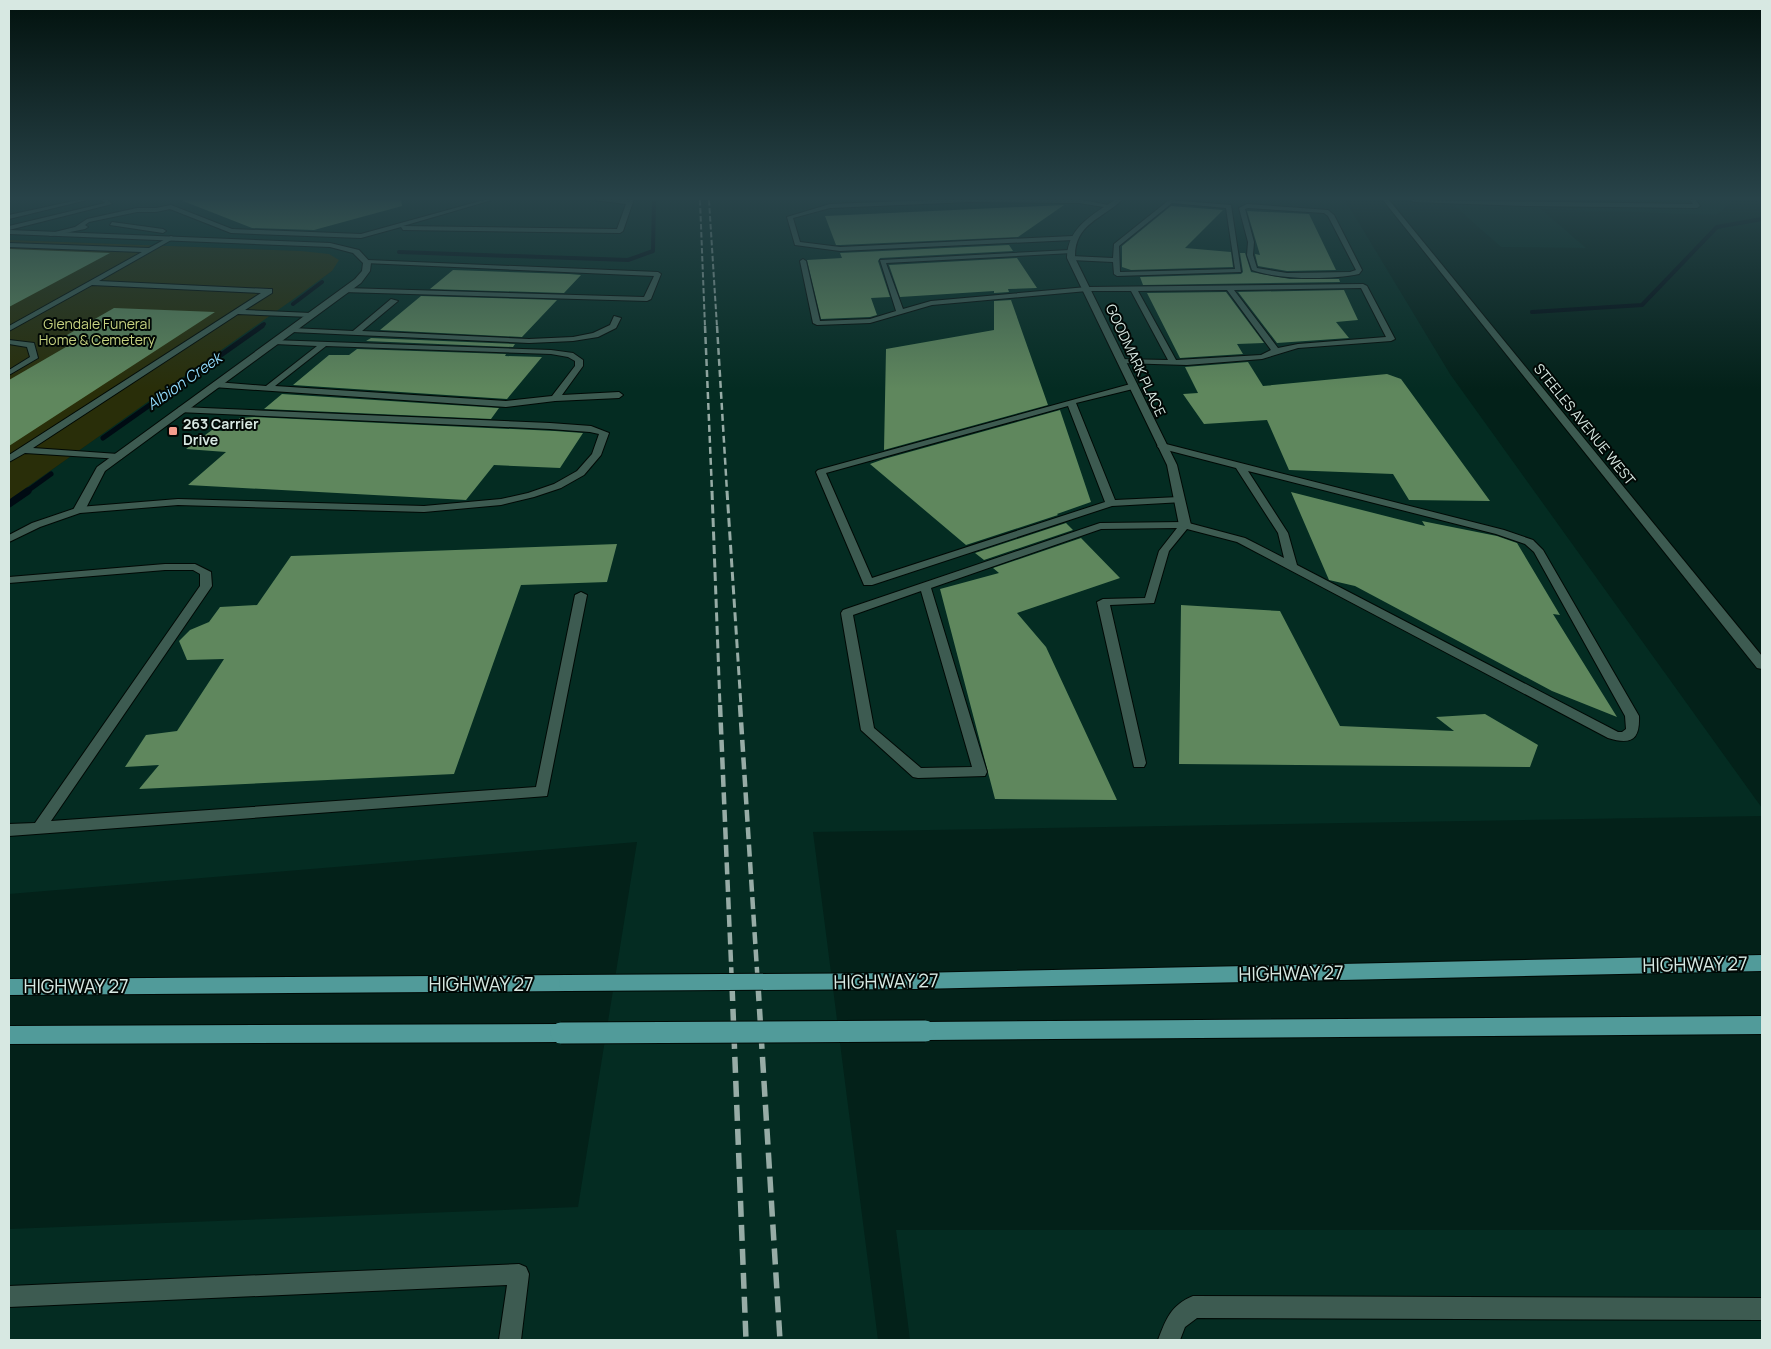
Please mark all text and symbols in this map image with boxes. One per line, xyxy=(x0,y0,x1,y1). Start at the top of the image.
street label: GOODMARK PLACE xyxy=(1102,301,1170,419)
park label: Glendale Funeral Home & Cemetery xyxy=(39,314,156,349)
water label: Albion Creek xyxy=(142,346,228,415)
street label: STEELES AVENUE WEST xyxy=(1530,359,1640,489)
place label: 263 Carrier Drive xyxy=(183,414,259,449)
marker: 263 Carrier Drive xyxy=(167,425,179,437)
street label: HIGHWAY 27 xyxy=(1642,950,1748,978)
street label: HIGHWAY 27 xyxy=(1238,959,1344,987)
street label: HIGHWAY 27 xyxy=(833,967,939,995)
street label: HIGHWAY 27 xyxy=(428,971,534,997)
street label: HIGHWAY 27 xyxy=(23,973,129,999)

